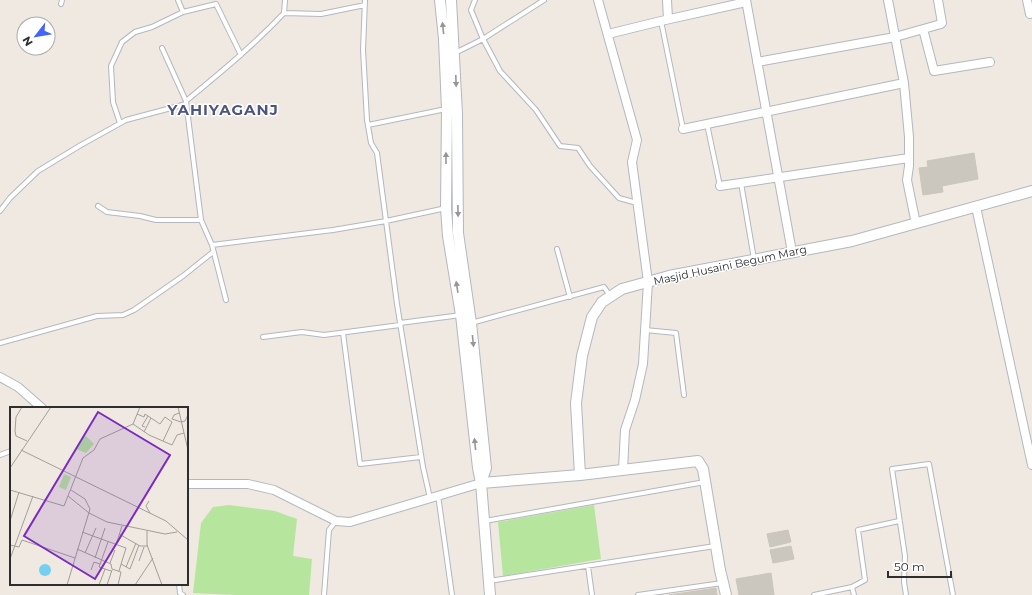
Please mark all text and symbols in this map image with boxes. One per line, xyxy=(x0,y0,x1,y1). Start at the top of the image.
north arrow xyxy=(16,16,56,56)
one-way arrow xyxy=(440,22,446,34)
text: N xyxy=(19,34,36,49)
one-way arrow xyxy=(452,75,459,87)
district label: YAHIYAGANJ xyxy=(166,100,279,119)
one-way arrow xyxy=(443,151,449,164)
one-way arrow xyxy=(455,205,461,218)
street label: Masjid Husaini Begum Marg xyxy=(652,242,808,288)
one-way arrow xyxy=(454,281,460,293)
one-way arrow xyxy=(470,335,476,347)
inset map xyxy=(10,407,188,585)
one-way arrow xyxy=(472,438,478,450)
scale bar xyxy=(888,553,951,579)
text: 50 m xyxy=(894,559,925,574)

